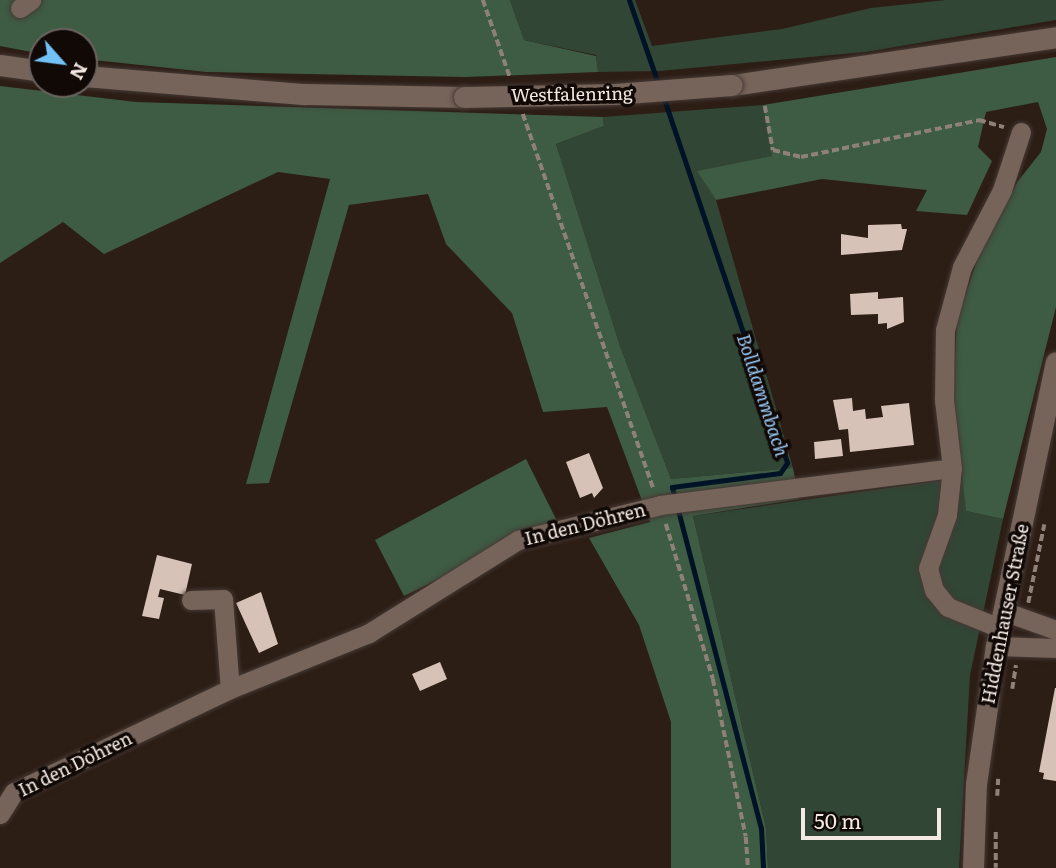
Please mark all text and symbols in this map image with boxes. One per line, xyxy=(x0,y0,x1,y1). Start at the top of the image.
north arrow xyxy=(28,28,98,98)
text: N xyxy=(64,58,96,86)
street label: Westfalenring xyxy=(511,82,633,106)
water label: Bolldammbach xyxy=(732,331,794,459)
street label: In den Döhren xyxy=(522,499,648,549)
street label: Hiddenhauser Straße xyxy=(977,522,1033,706)
street label: In den Döhren xyxy=(15,727,135,801)
scale bar xyxy=(804,794,944,838)
text: 50 m xyxy=(814,804,861,835)

